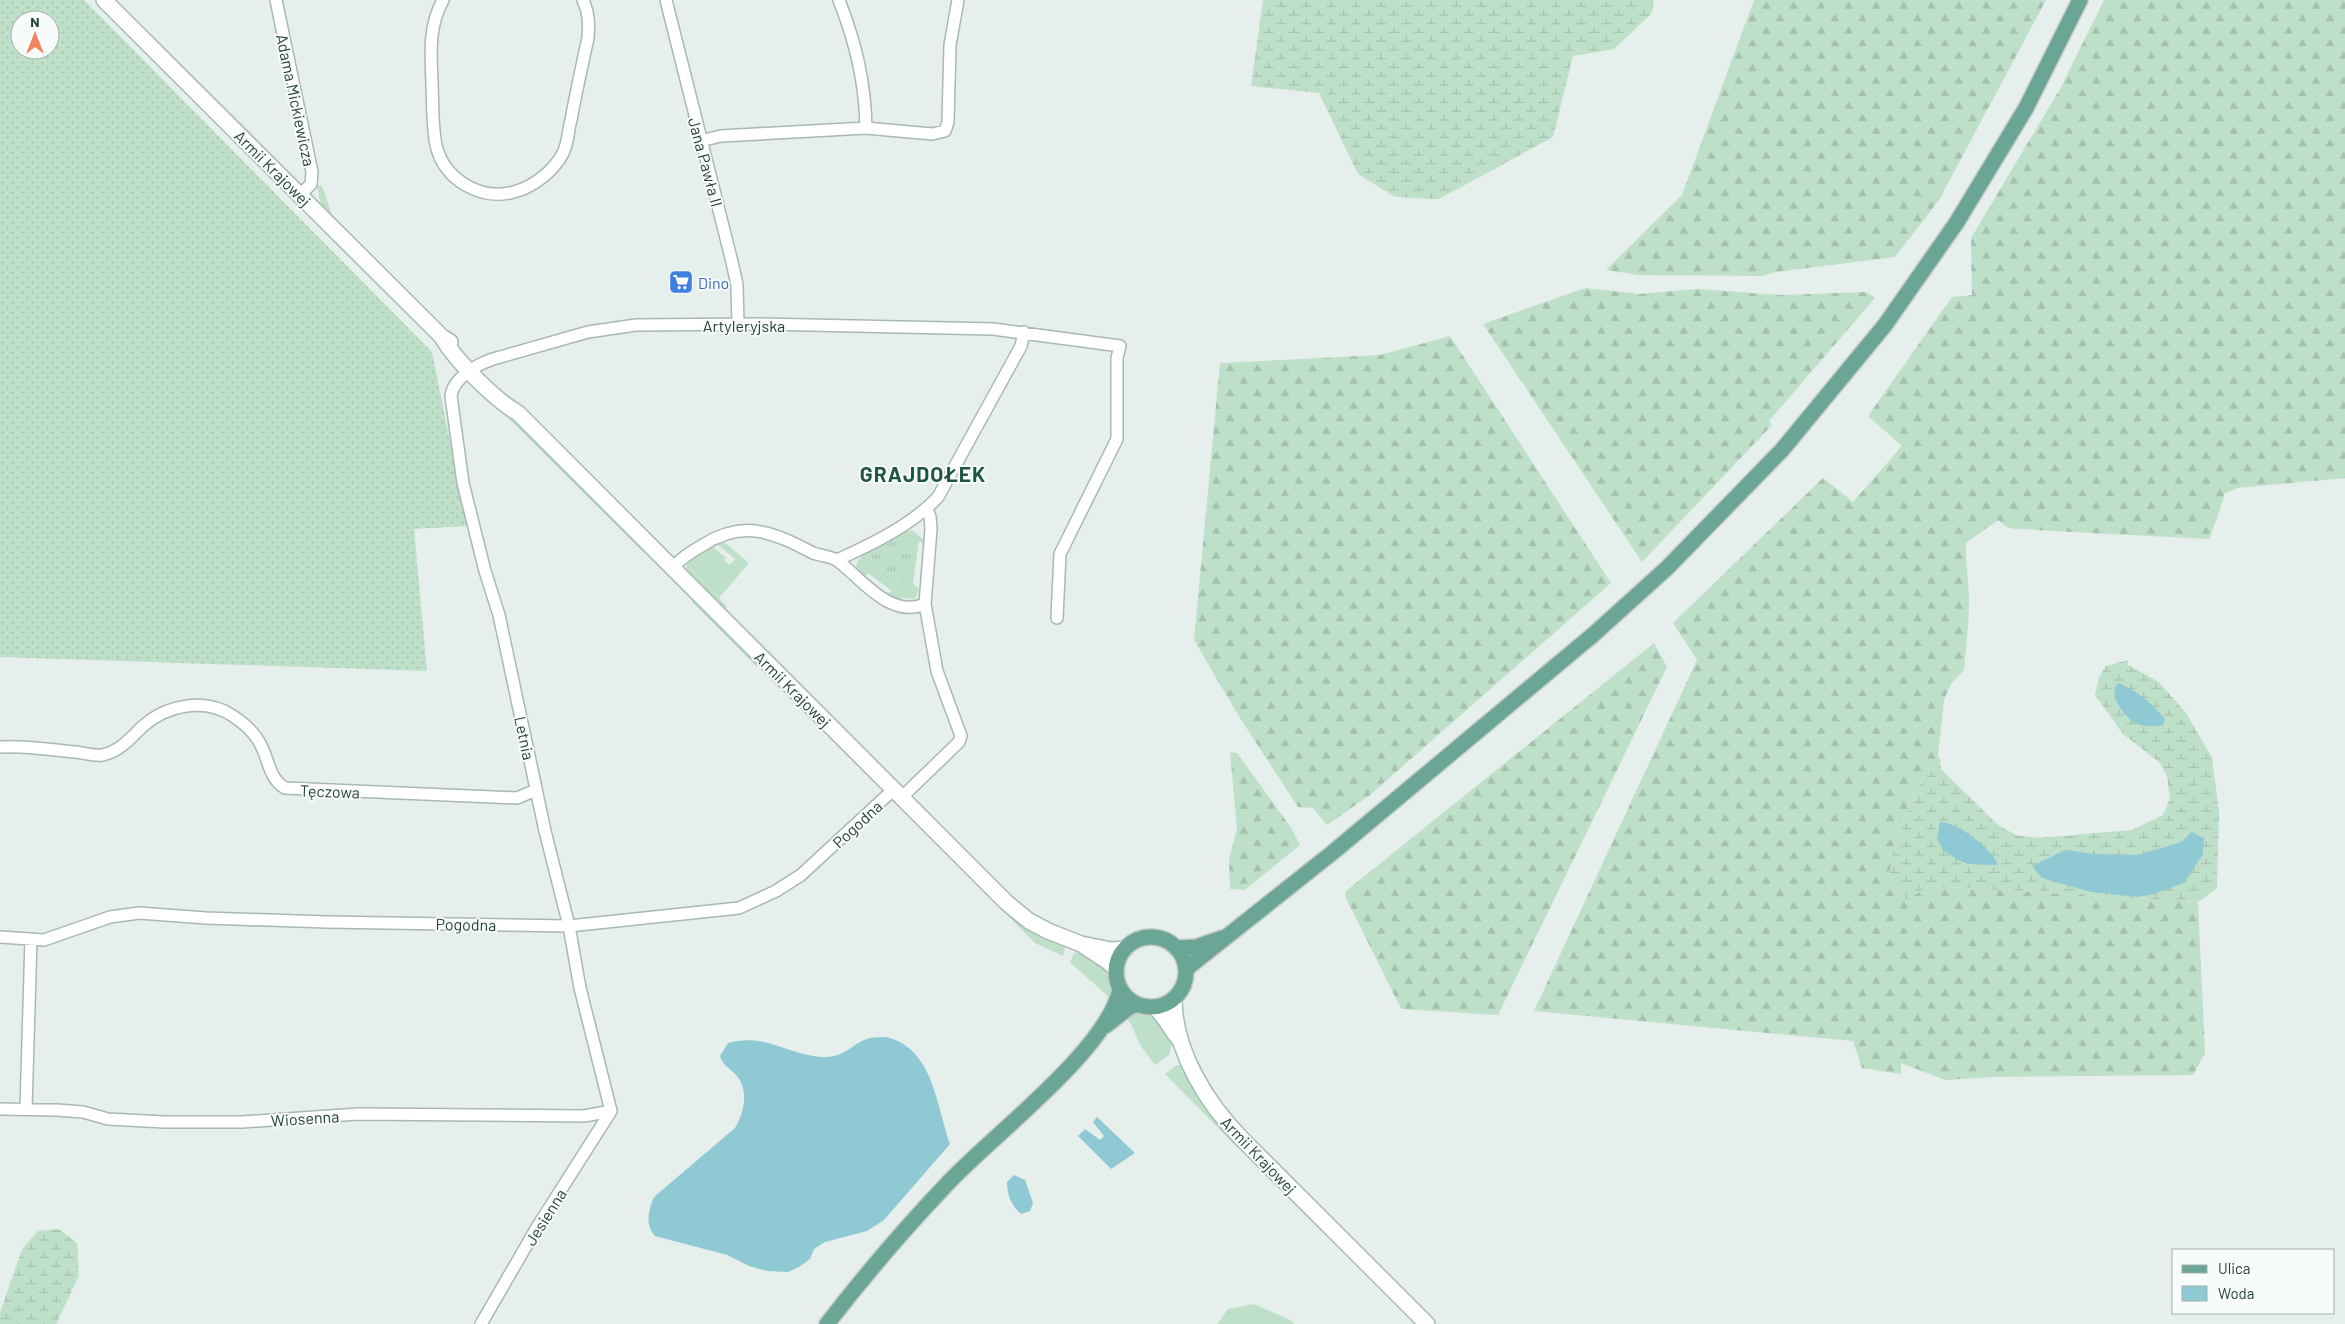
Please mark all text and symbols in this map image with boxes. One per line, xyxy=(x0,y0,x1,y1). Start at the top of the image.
north arrow xyxy=(10,10,60,60)
text: N xyxy=(30,13,40,30)
street label: Adama Mickiewicza xyxy=(273,32,319,168)
street label: Jana Pawła II xyxy=(685,115,727,209)
street label: Armii Krajowej xyxy=(231,126,315,210)
supermarket icon: Dino xyxy=(668,269,694,295)
place label: Dino xyxy=(698,273,729,292)
street label: Artyleryjska xyxy=(703,316,785,335)
district label: GRAJDOŁEK xyxy=(860,461,986,486)
street label: Armii Krajowej xyxy=(751,647,835,731)
street label: Letnia xyxy=(511,714,539,762)
street label: Tęczowa xyxy=(300,780,360,802)
street label: Pogodna xyxy=(828,796,886,852)
street label: Pogodna xyxy=(435,914,497,934)
street label: Wiosenna xyxy=(270,1106,340,1130)
street label: Armii Krajowej xyxy=(1217,1112,1301,1198)
street label: Jesienna xyxy=(520,1185,570,1249)
legend xyxy=(2172,1249,2335,1314)
text: Ulica xyxy=(2218,1259,2250,1277)
text: Woda xyxy=(2218,1284,2254,1302)

